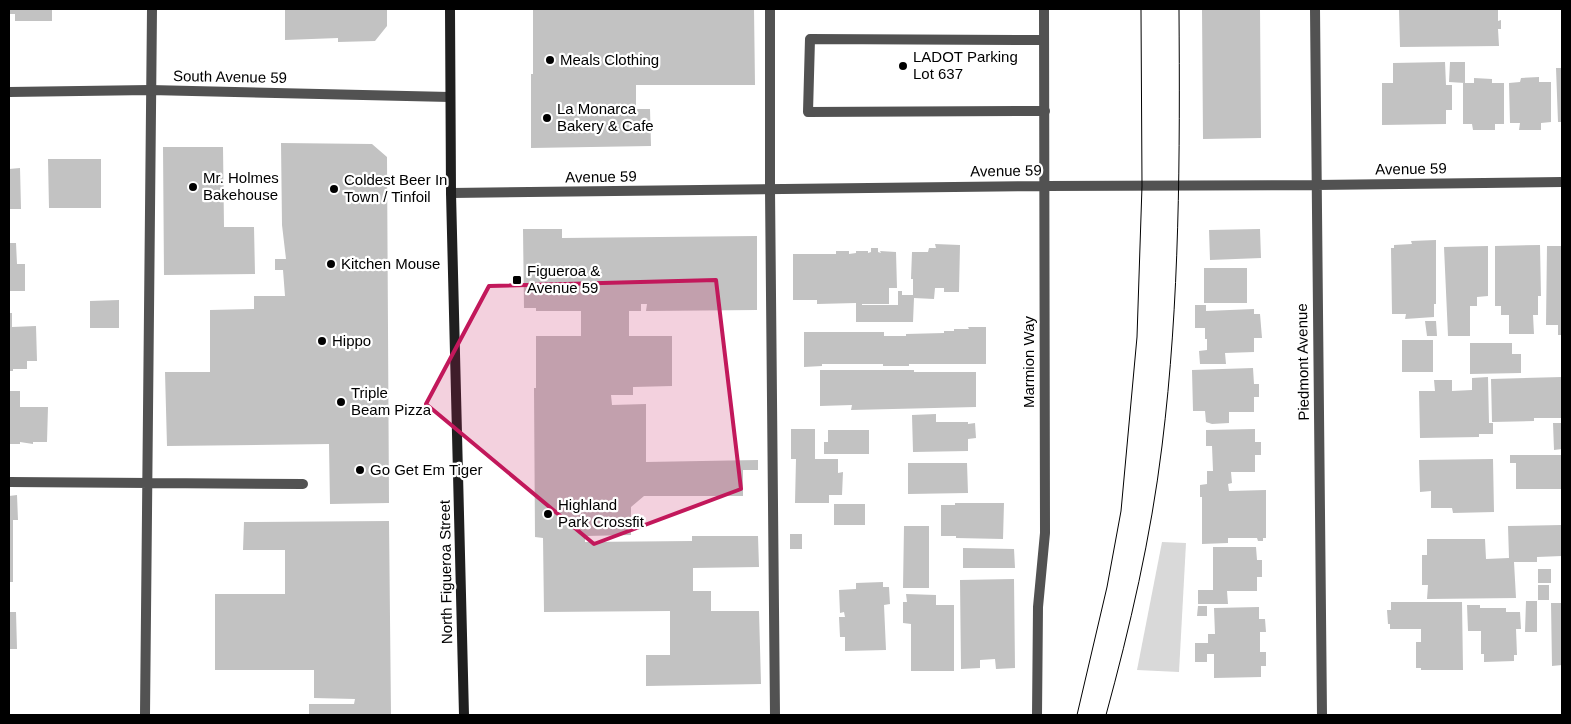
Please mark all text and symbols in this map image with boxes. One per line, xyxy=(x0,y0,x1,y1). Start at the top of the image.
place label: LADOT Parking Lot 637 xyxy=(913,48,1018,82)
place label: Meals Clothing xyxy=(560,51,659,68)
marker: Meals Clothing xyxy=(544,54,556,66)
marker: LADOT Parking Lot 637 xyxy=(897,60,909,72)
street label: South Avenue 59 xyxy=(173,67,287,86)
place label: La Monarca Bakery & Cafe xyxy=(557,100,654,134)
marker: La Monarca Bakery & Cafe xyxy=(541,112,553,124)
street label: Avenue 59 xyxy=(1375,159,1447,178)
street label: Avenue 59 xyxy=(970,161,1042,180)
street label: Avenue 59 xyxy=(565,167,637,186)
place label: Mr. Holmes Bakehouse xyxy=(203,169,279,203)
place label: Coldest Beer In Town / Tinfoil xyxy=(344,171,447,205)
marker: Mr. Holmes Bakehouse xyxy=(187,181,199,193)
marker: Coldest Beer In Town / Tinfoil xyxy=(328,183,340,195)
place label: Kitchen Mouse xyxy=(341,255,440,272)
marker: Kitchen Mouse xyxy=(325,258,337,270)
place label: Figueroa & Avenue 59 xyxy=(527,262,600,296)
marker: Figueroa & Avenue 59 xyxy=(511,274,523,286)
street label: Piedmont Avenue xyxy=(1293,303,1312,421)
street label: Marmion Way xyxy=(1020,316,1037,408)
place label: Hippo xyxy=(332,332,371,349)
marker: Hippo xyxy=(316,335,328,347)
place label: Triple Beam Pizza xyxy=(351,384,432,418)
marker: Triple Beam Pizza xyxy=(335,396,347,408)
place label: Go Get Em Tiger xyxy=(370,461,483,478)
marker: Go Get Em Tiger xyxy=(354,464,366,476)
place label: Highland Park Crossfit xyxy=(558,496,645,530)
street label: North Figueroa Street xyxy=(436,499,455,644)
marker: Highland Park Crossfit xyxy=(542,508,554,520)

